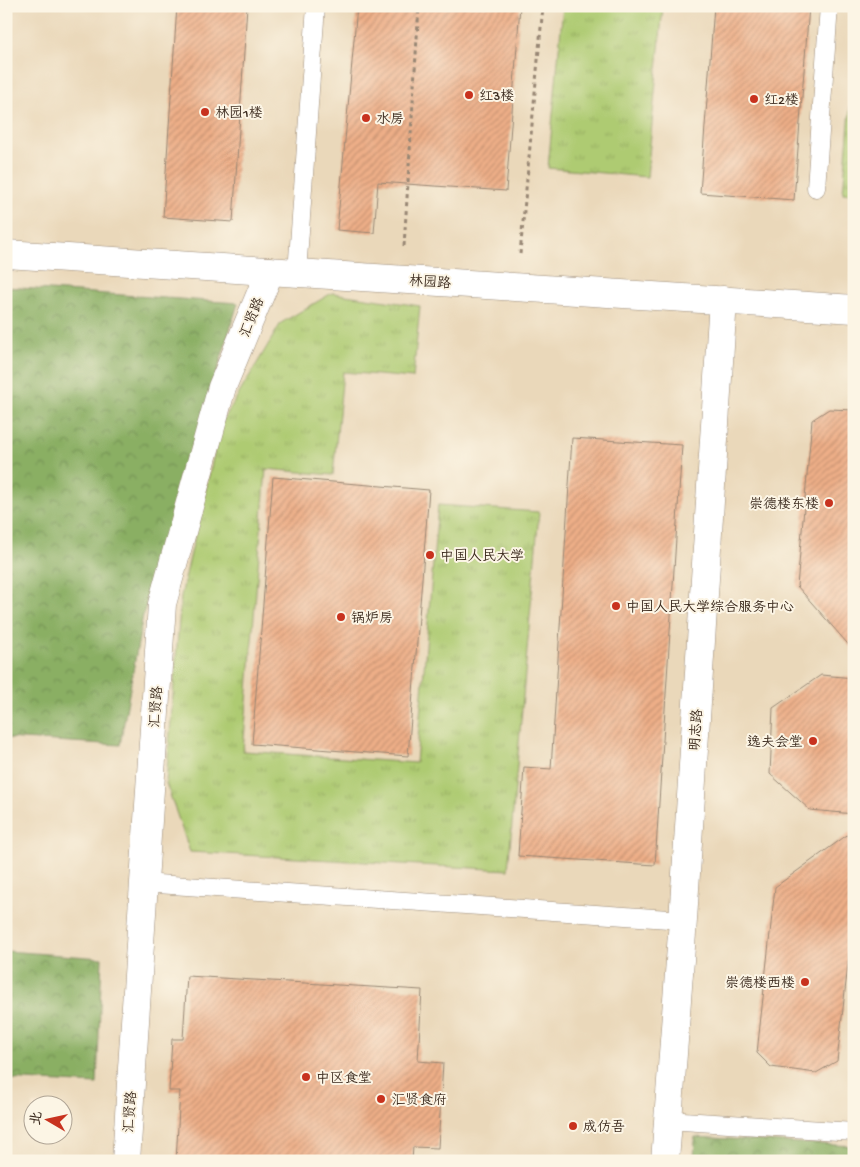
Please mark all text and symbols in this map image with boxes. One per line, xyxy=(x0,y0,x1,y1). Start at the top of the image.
marker: 红3楼 xyxy=(463,89,475,101)
place label: 红3楼 xyxy=(479,89,514,106)
marker: 红2楼 xyxy=(748,93,760,105)
place label: 红2楼 xyxy=(764,93,799,110)
place label: 林园1楼 xyxy=(215,105,263,123)
marker: 林园1楼 xyxy=(199,106,211,118)
marker: 水房 xyxy=(360,112,372,124)
place label: 水房 xyxy=(376,112,404,129)
street label: 林园路 xyxy=(408,273,451,293)
street label: 汇贤路 xyxy=(237,295,269,341)
place label: 崇德楼东楼 xyxy=(749,496,819,514)
marker: 崇德楼东楼 xyxy=(823,497,835,509)
place label: 中国人民大学 xyxy=(440,548,524,566)
marker: 中国人民大学 xyxy=(424,549,436,561)
place label: 中国人民大学综合服务中心 xyxy=(626,599,794,617)
marker: 中国人民大学综合服务中心 xyxy=(610,600,622,612)
marker: 锅炉房 xyxy=(335,611,347,623)
place label: 锅炉房 xyxy=(351,611,393,628)
street label: 汇贤路 xyxy=(147,686,167,729)
street label: 明志路 xyxy=(687,709,707,752)
place label: 逸夫会堂 xyxy=(747,735,803,752)
marker: 逸夫会堂 xyxy=(807,735,819,747)
place label: 崇德楼西楼 xyxy=(725,975,795,993)
marker: 崇德楼西楼 xyxy=(799,976,811,988)
marker: 中区食堂 xyxy=(300,1071,312,1083)
place label: 中区食堂 xyxy=(316,1071,372,1088)
street label: 汇贤路 xyxy=(121,1091,141,1134)
place label: 汇贤食府 xyxy=(391,1092,447,1110)
marker: 汇贤食府 xyxy=(375,1093,387,1105)
north arrow xyxy=(22,1094,72,1144)
text: 北 xyxy=(28,1110,47,1127)
place label: 成仿吾 xyxy=(583,1119,625,1137)
marker: 成仿吾 xyxy=(567,1120,579,1132)

